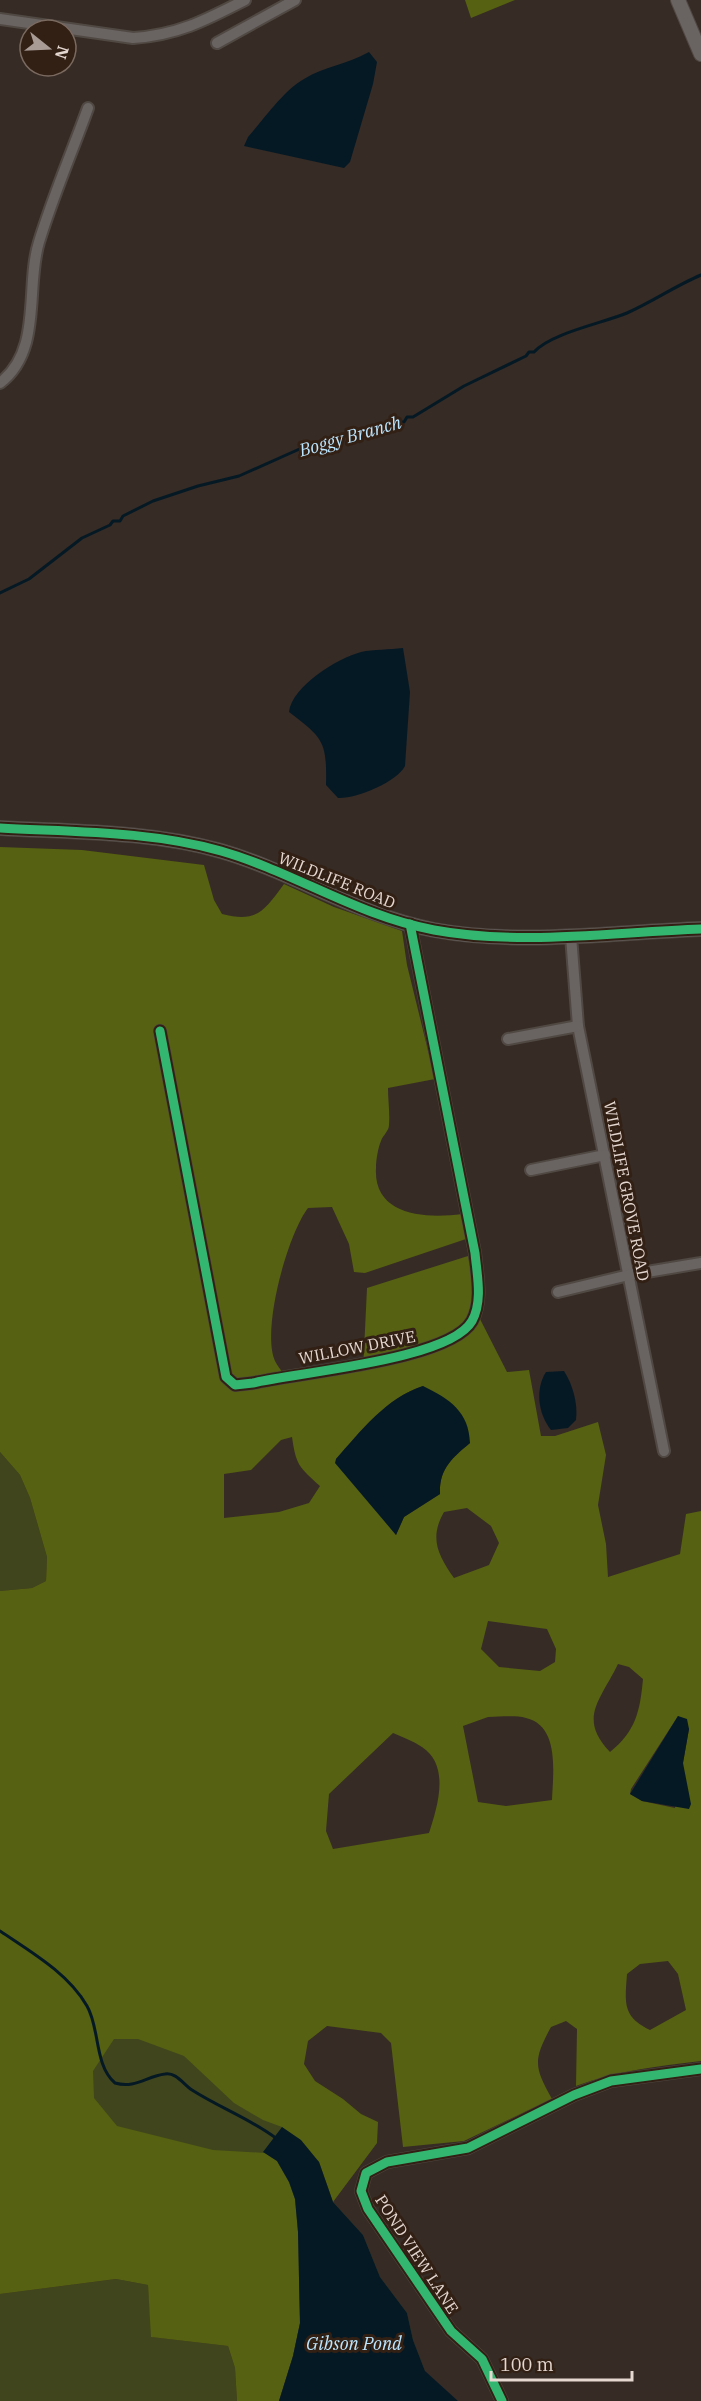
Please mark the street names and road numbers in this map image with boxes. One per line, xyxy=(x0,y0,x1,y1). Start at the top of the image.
street label: WILDLIFE ROAD xyxy=(275,847,399,913)
street label: WILDLIFE GROVE ROAD xyxy=(600,1099,654,1283)
street label: WILLOW DRIVE xyxy=(297,1326,417,1368)
street label: POND VIEW LANE xyxy=(371,2191,463,2317)

